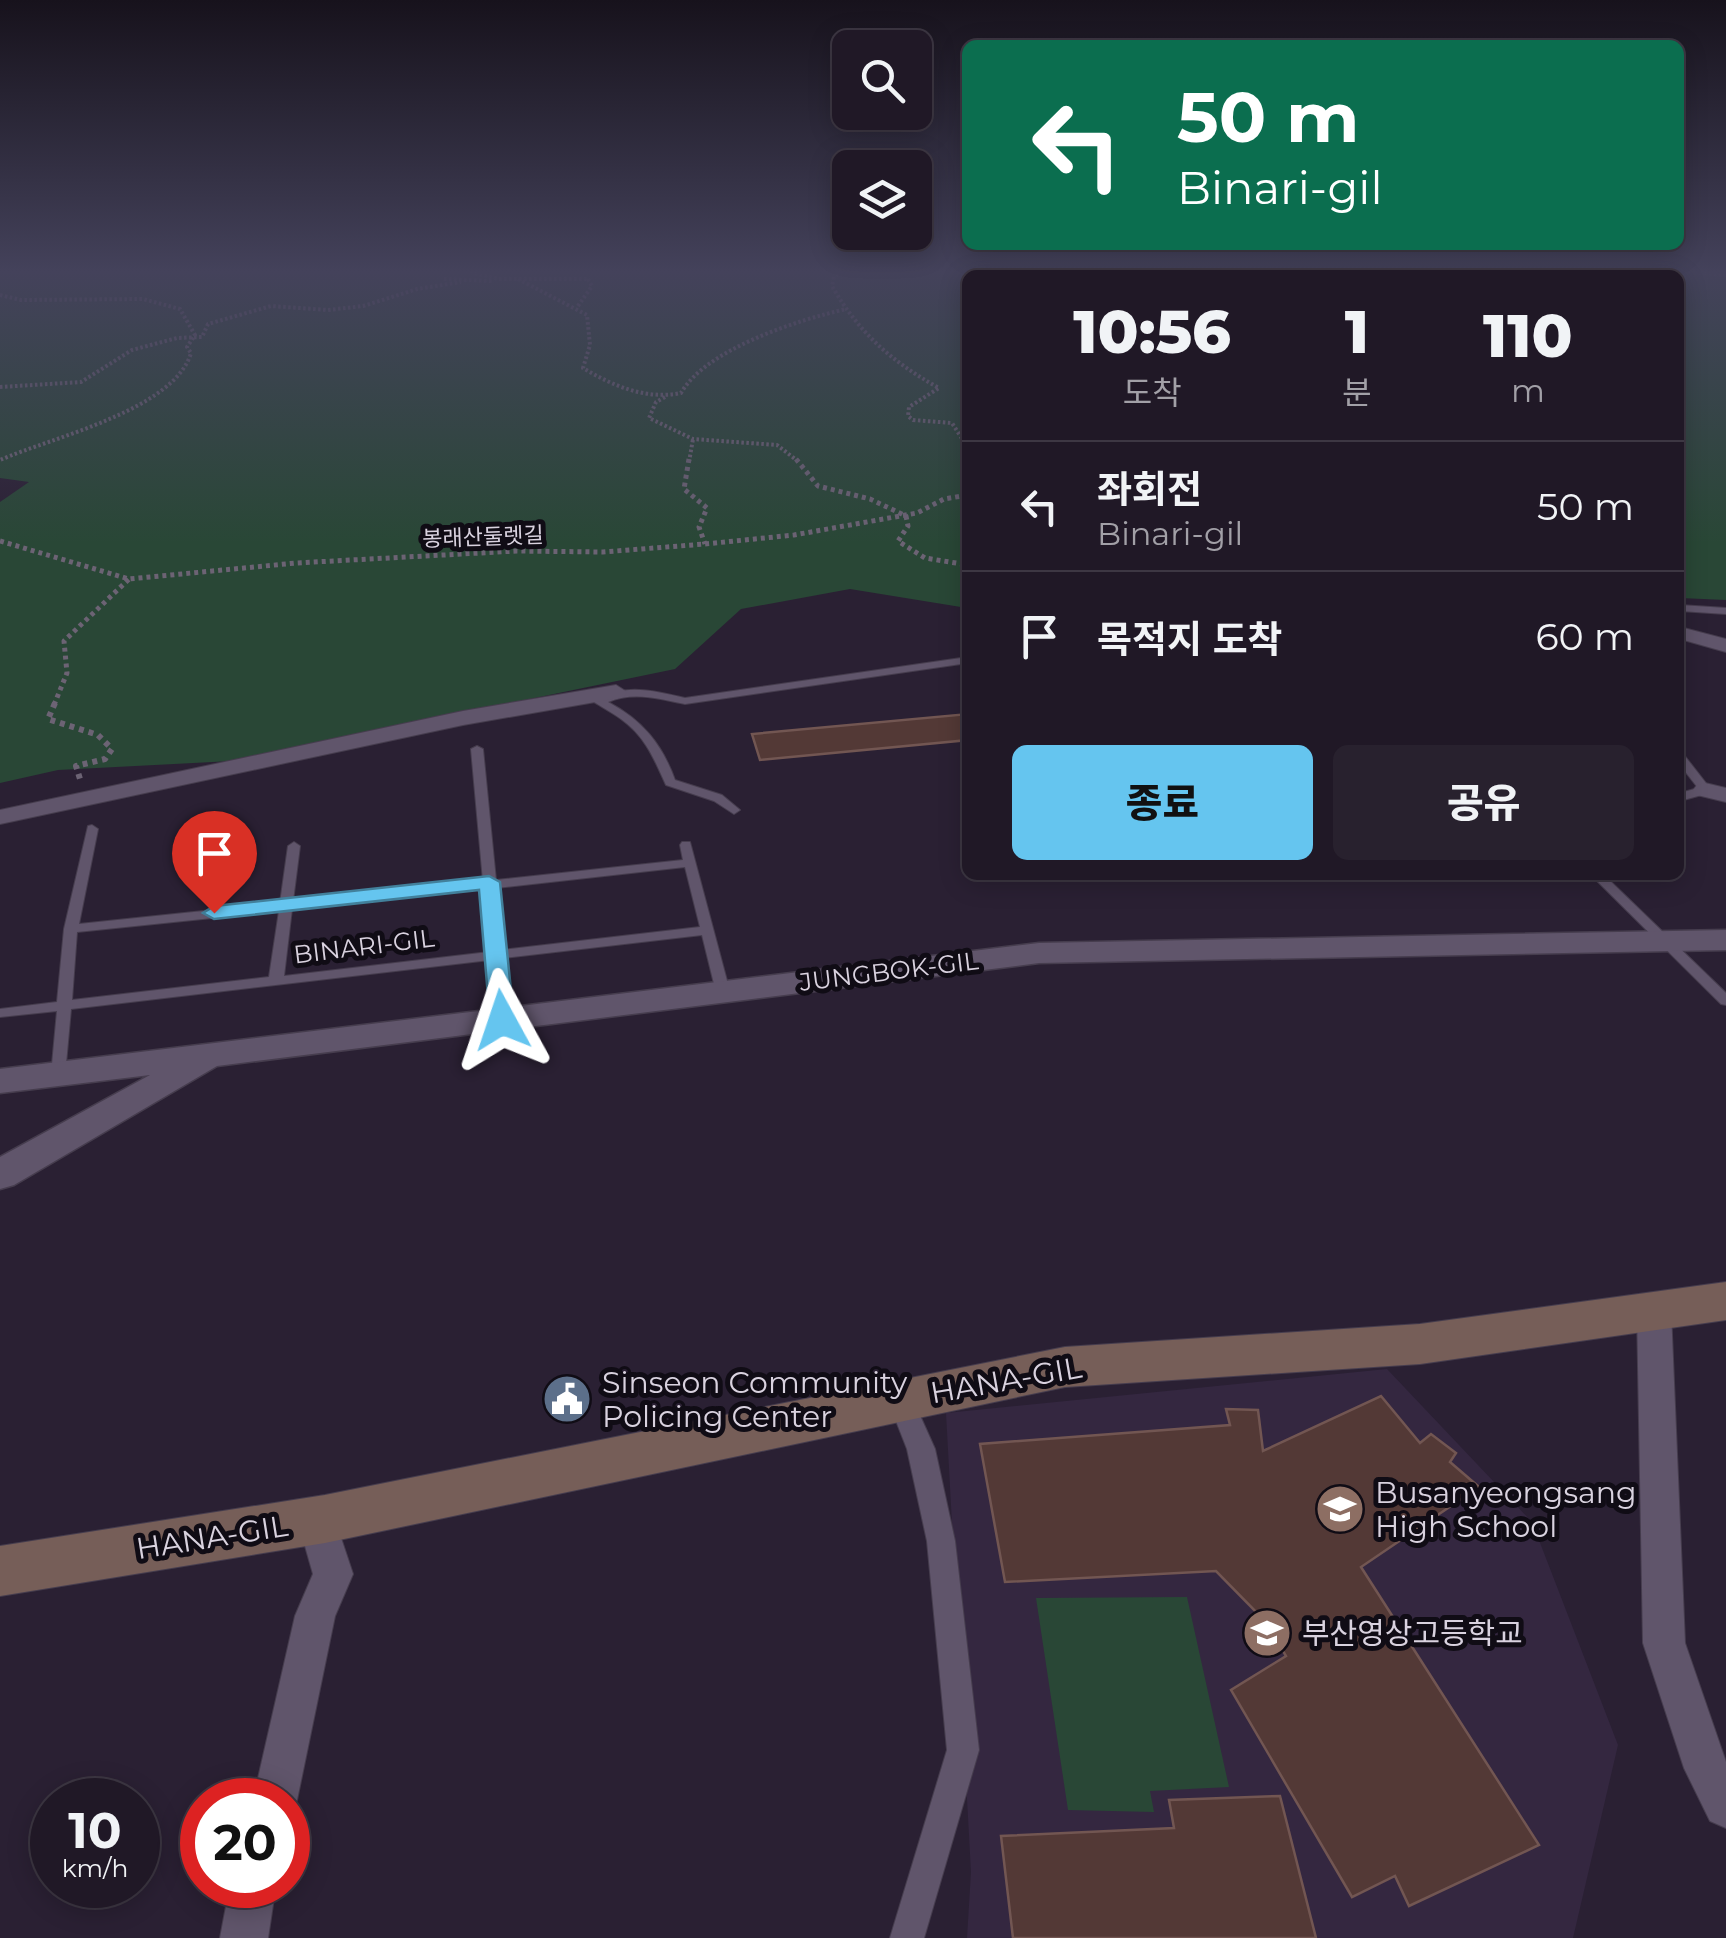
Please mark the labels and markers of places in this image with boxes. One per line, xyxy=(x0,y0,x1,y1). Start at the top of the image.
pin xyxy=(172,811,257,914)
place label: Sinseon Community Policing Center xyxy=(602,1364,908,1435)
public building icon: Sinseon Community Policing Center xyxy=(541,1373,593,1425)
place label: Busanyeongsang High School xyxy=(1375,1474,1637,1545)
school or university icon: Busanyeongsang High School xyxy=(1314,1483,1366,1535)
school or university icon: 부산영상고등학교 xyxy=(1241,1607,1293,1659)
place label: 부산영상고등학교 xyxy=(1302,1615,1523,1652)

